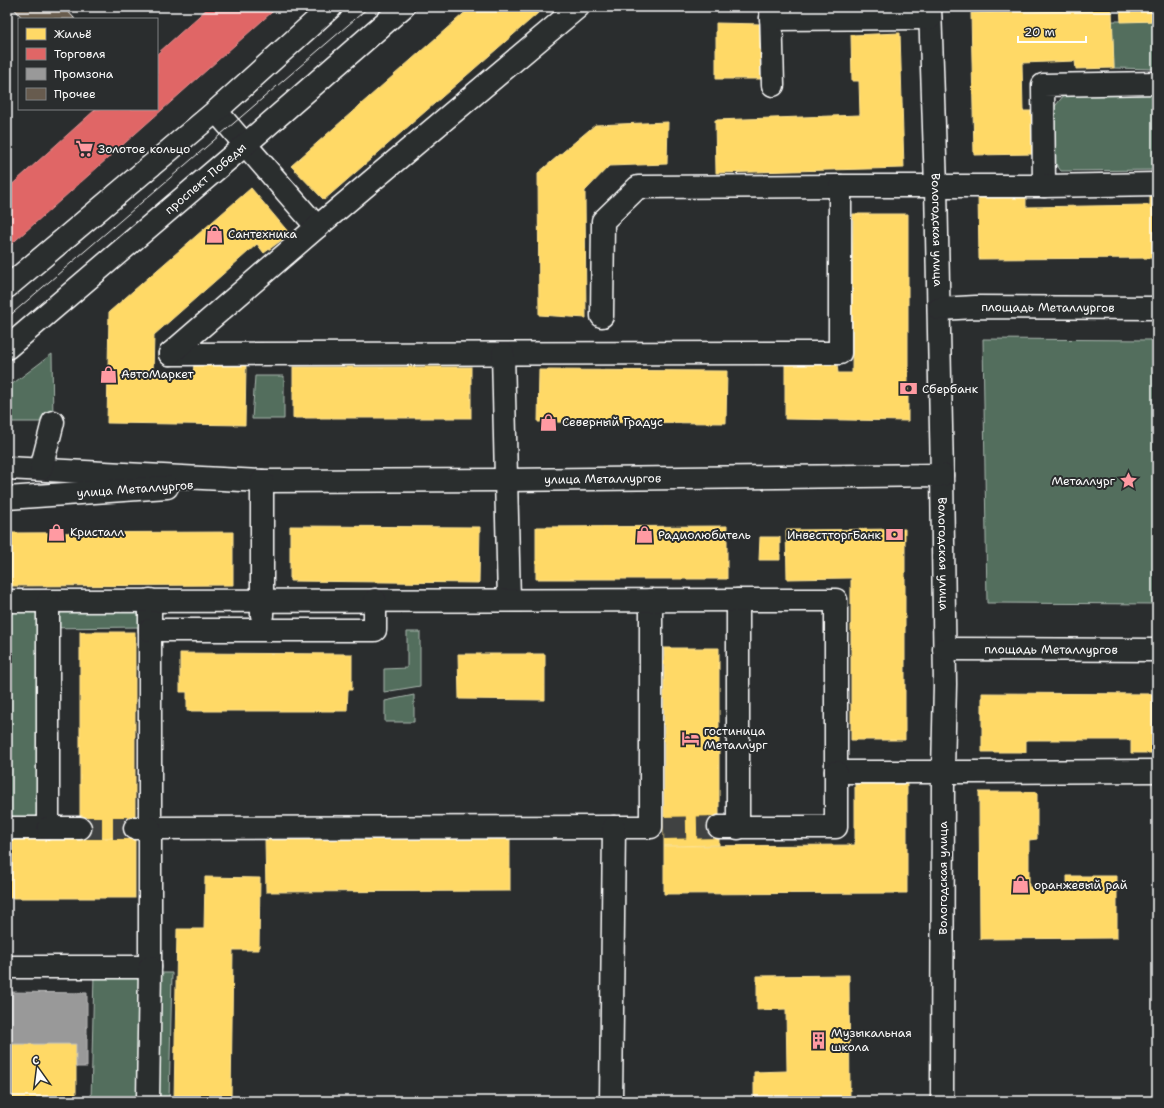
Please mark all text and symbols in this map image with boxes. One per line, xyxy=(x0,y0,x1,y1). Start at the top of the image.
legend xyxy=(18,18,158,110)
scale bar xyxy=(1018,18,1086,44)
text: 20 m xyxy=(1024,24,1055,40)
text: Жильё xyxy=(54,26,92,42)
text: Торговля xyxy=(54,46,106,62)
text: Промзона xyxy=(54,66,114,82)
text: Прочее xyxy=(54,86,96,102)
supermarket icon: Золотое кольцо xyxy=(75,139,95,159)
street label: проспект Победы xyxy=(161,139,250,218)
place label: Золотое кольцо xyxy=(98,141,190,157)
street label: Вологодская улица xyxy=(928,173,946,287)
shop icon: Сантехника xyxy=(205,224,225,244)
place label: Сантехника xyxy=(228,226,298,242)
street label: площадь Металлургов xyxy=(981,299,1115,316)
shop icon: АвтоМаркет xyxy=(98,364,118,384)
place label: АвтоМаркет xyxy=(121,366,195,382)
bank icon: Сбербанк xyxy=(899,379,919,399)
place label: Сбербанк xyxy=(922,381,979,397)
shop icon: Северный Градус xyxy=(539,412,559,432)
place label: Северный Градус xyxy=(562,414,663,430)
street label: улица Металлургов xyxy=(544,470,661,488)
place icon: Металлург xyxy=(1118,471,1138,491)
place label: Металлург xyxy=(1051,473,1116,489)
street label: улица Металлургов xyxy=(76,477,194,501)
street label: Вологодская улица xyxy=(934,497,952,611)
shop icon: Кристалл xyxy=(47,522,67,542)
place label: Кристалл xyxy=(70,524,125,540)
shop icon: Радиолюбитель xyxy=(635,525,655,545)
bank icon: ИнвестторгБанк xyxy=(884,525,904,545)
place label: Радиолюбитель xyxy=(658,527,751,543)
place label: ИнвестторгБанк xyxy=(787,527,882,543)
street label: площадь Металлургов xyxy=(984,641,1118,658)
place label: гостиница Металлург xyxy=(704,723,768,753)
hotel icon: гостиница Металлург xyxy=(681,728,701,748)
street label: Вологодская улица xyxy=(935,821,951,935)
shop icon: оранжевый рай xyxy=(1011,875,1031,895)
place label: оранжевый рай xyxy=(1034,877,1128,893)
place label: Музыкальная школа xyxy=(831,1025,912,1055)
building icon: Музыкальная школа xyxy=(808,1030,828,1050)
north arrow xyxy=(18,1050,58,1090)
text: С xyxy=(31,1053,41,1069)

